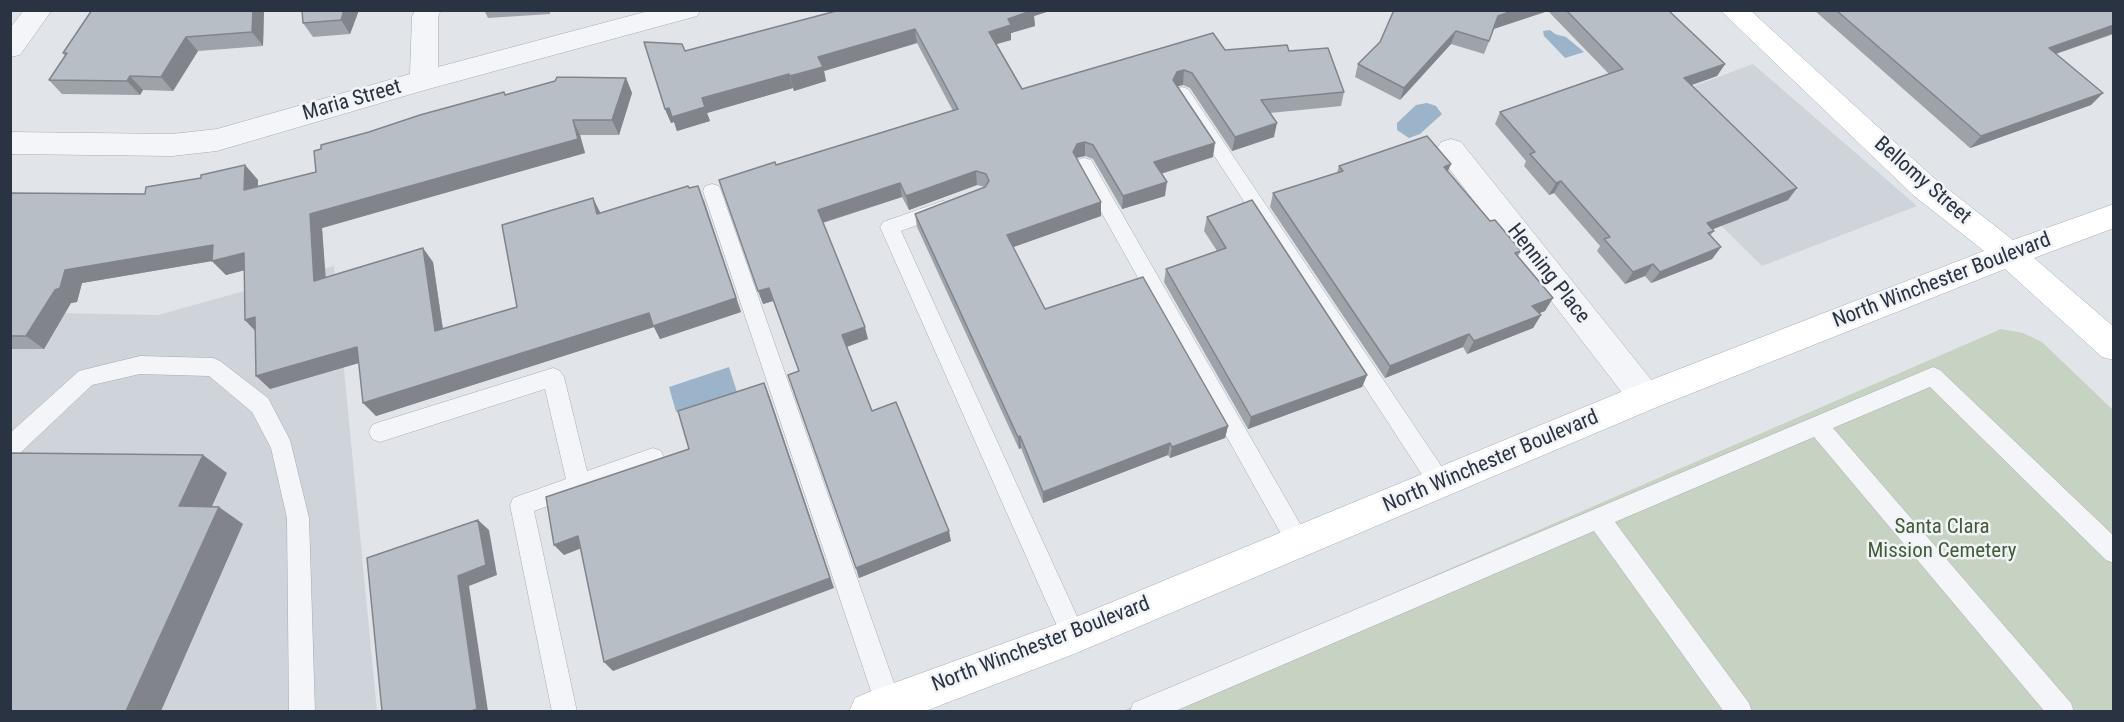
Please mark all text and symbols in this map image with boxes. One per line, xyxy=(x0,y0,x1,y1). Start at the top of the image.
street label: Maria Street xyxy=(300,75,404,127)
street label: Bellomy Street xyxy=(1868,132,1976,230)
street label: Henning Place xyxy=(1501,219,1595,329)
street label: North Winchester Boulevard xyxy=(1829,228,2055,334)
street label: North Winchester Boulevard xyxy=(1380,405,1602,519)
park label: Santa Clara Mission Cemetery xyxy=(1868,515,2016,565)
street label: North Winchester Boulevard xyxy=(928,592,1154,698)

